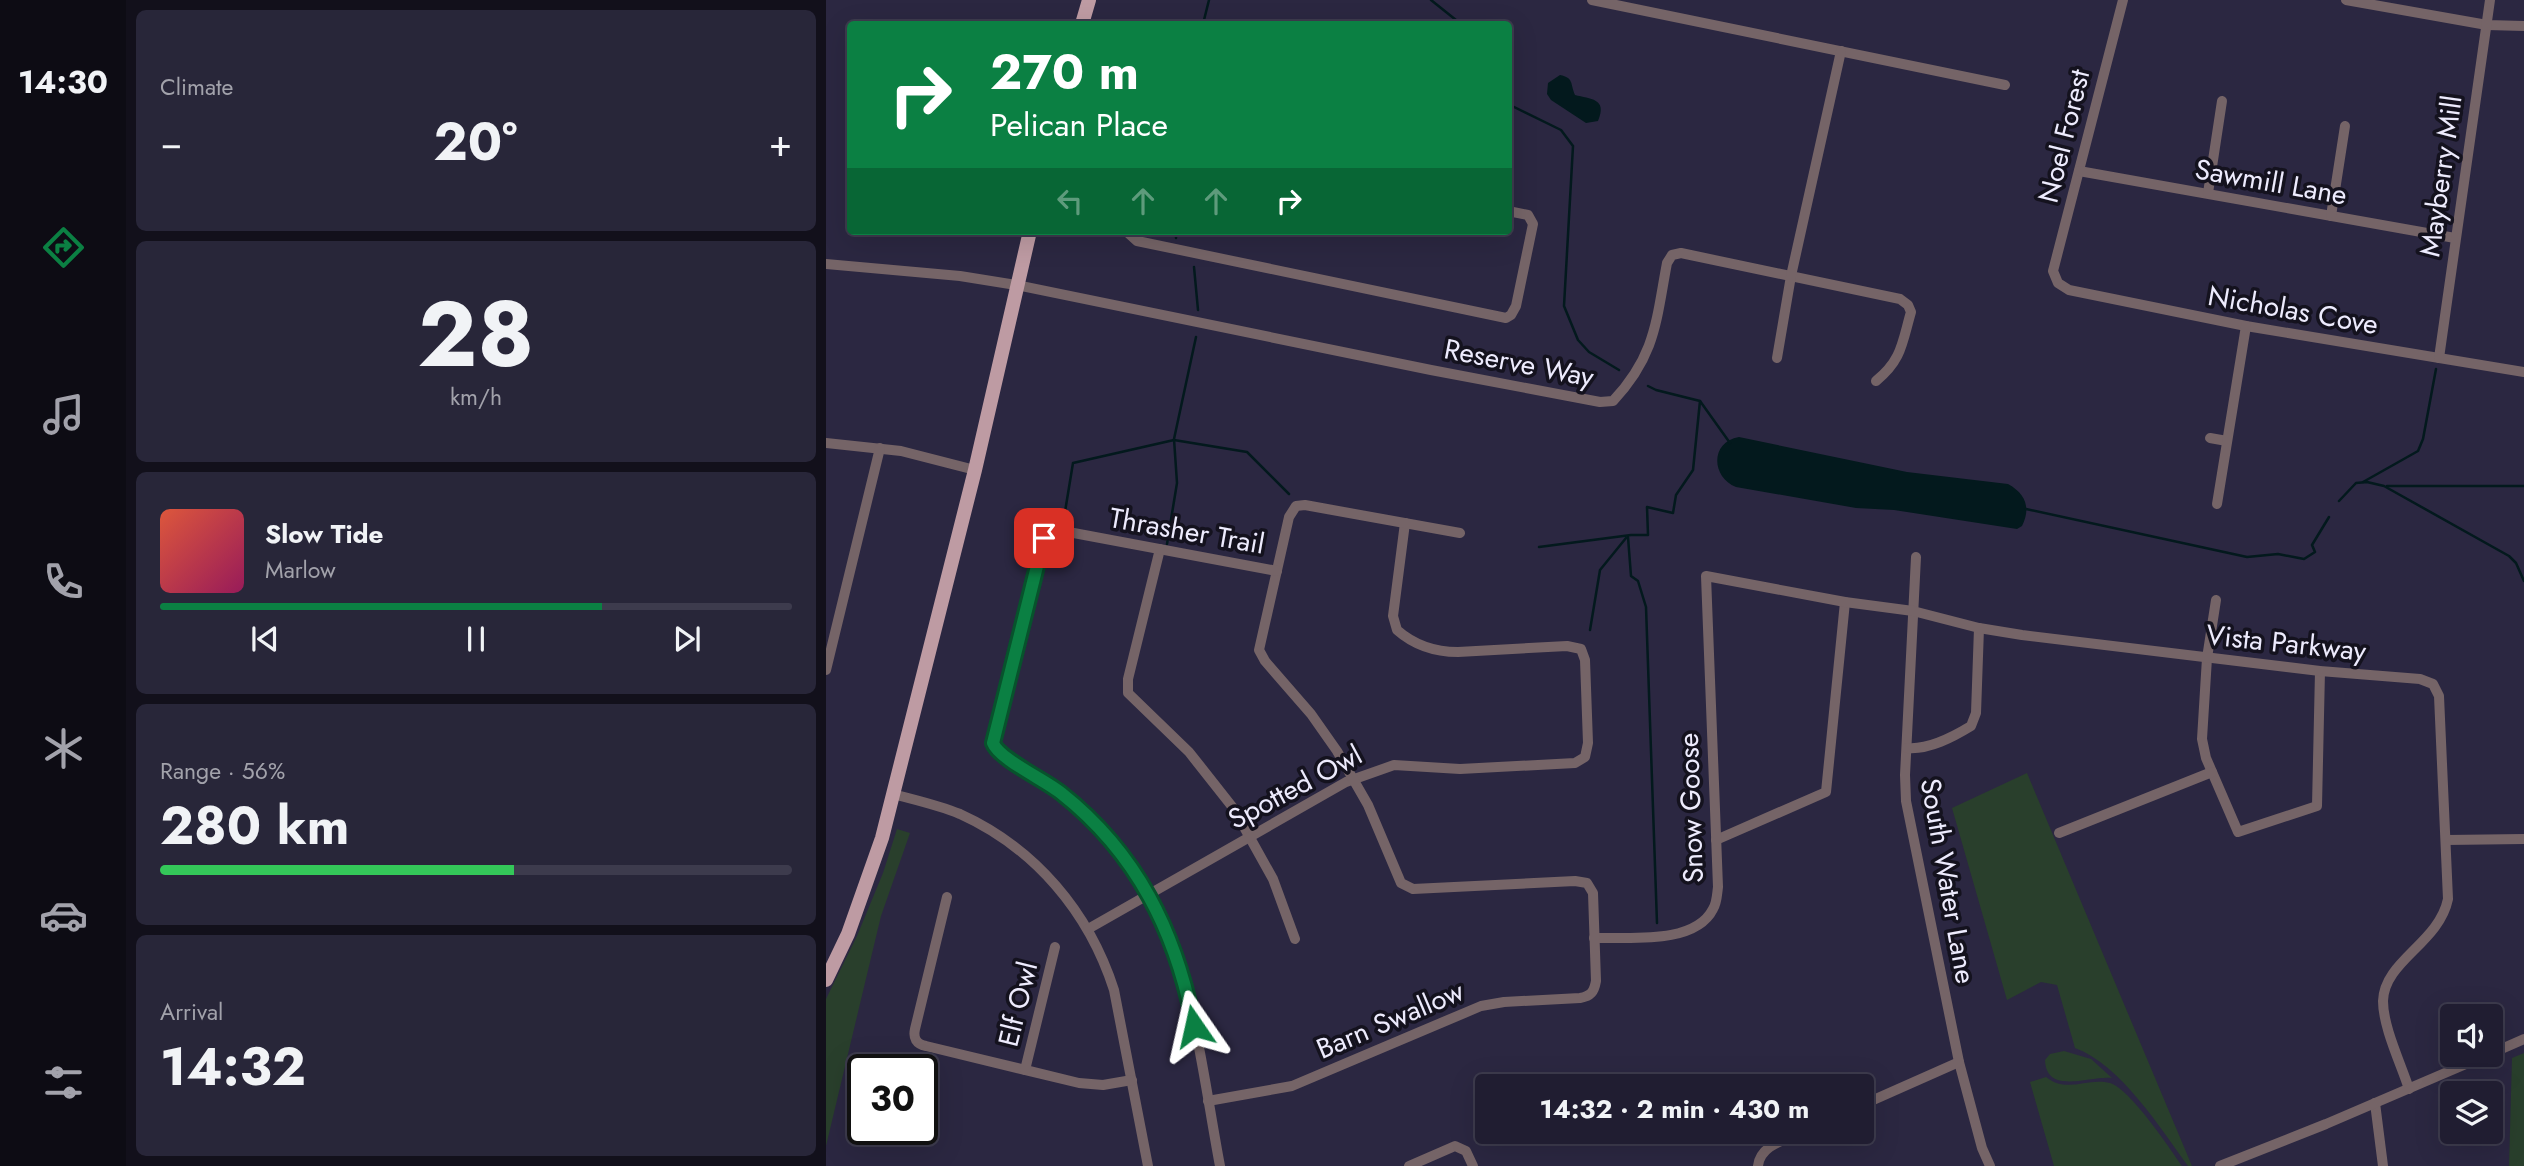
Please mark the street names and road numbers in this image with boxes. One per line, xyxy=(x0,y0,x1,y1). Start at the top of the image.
street label: Noel Forest xyxy=(2028,65,2100,207)
street label: Mayberry Mill xyxy=(2409,93,2473,259)
street label: Sawmill Lane xyxy=(2192,149,2350,215)
street label: Nicholas Cove xyxy=(2205,275,2381,345)
street label: Reserve Way xyxy=(1441,328,1598,398)
street label: Thrasher Trail xyxy=(1106,497,1268,565)
street label: Vista Parkway xyxy=(2204,614,2369,672)
street label: Snow Goose xyxy=(1668,732,1714,884)
street label: Spotted Owl xyxy=(1221,734,1369,840)
street label: South Water Lane xyxy=(1910,775,1986,987)
street label: Elf Owl xyxy=(988,957,1048,1051)
street label: Barn Swallow xyxy=(1310,971,1470,1069)

